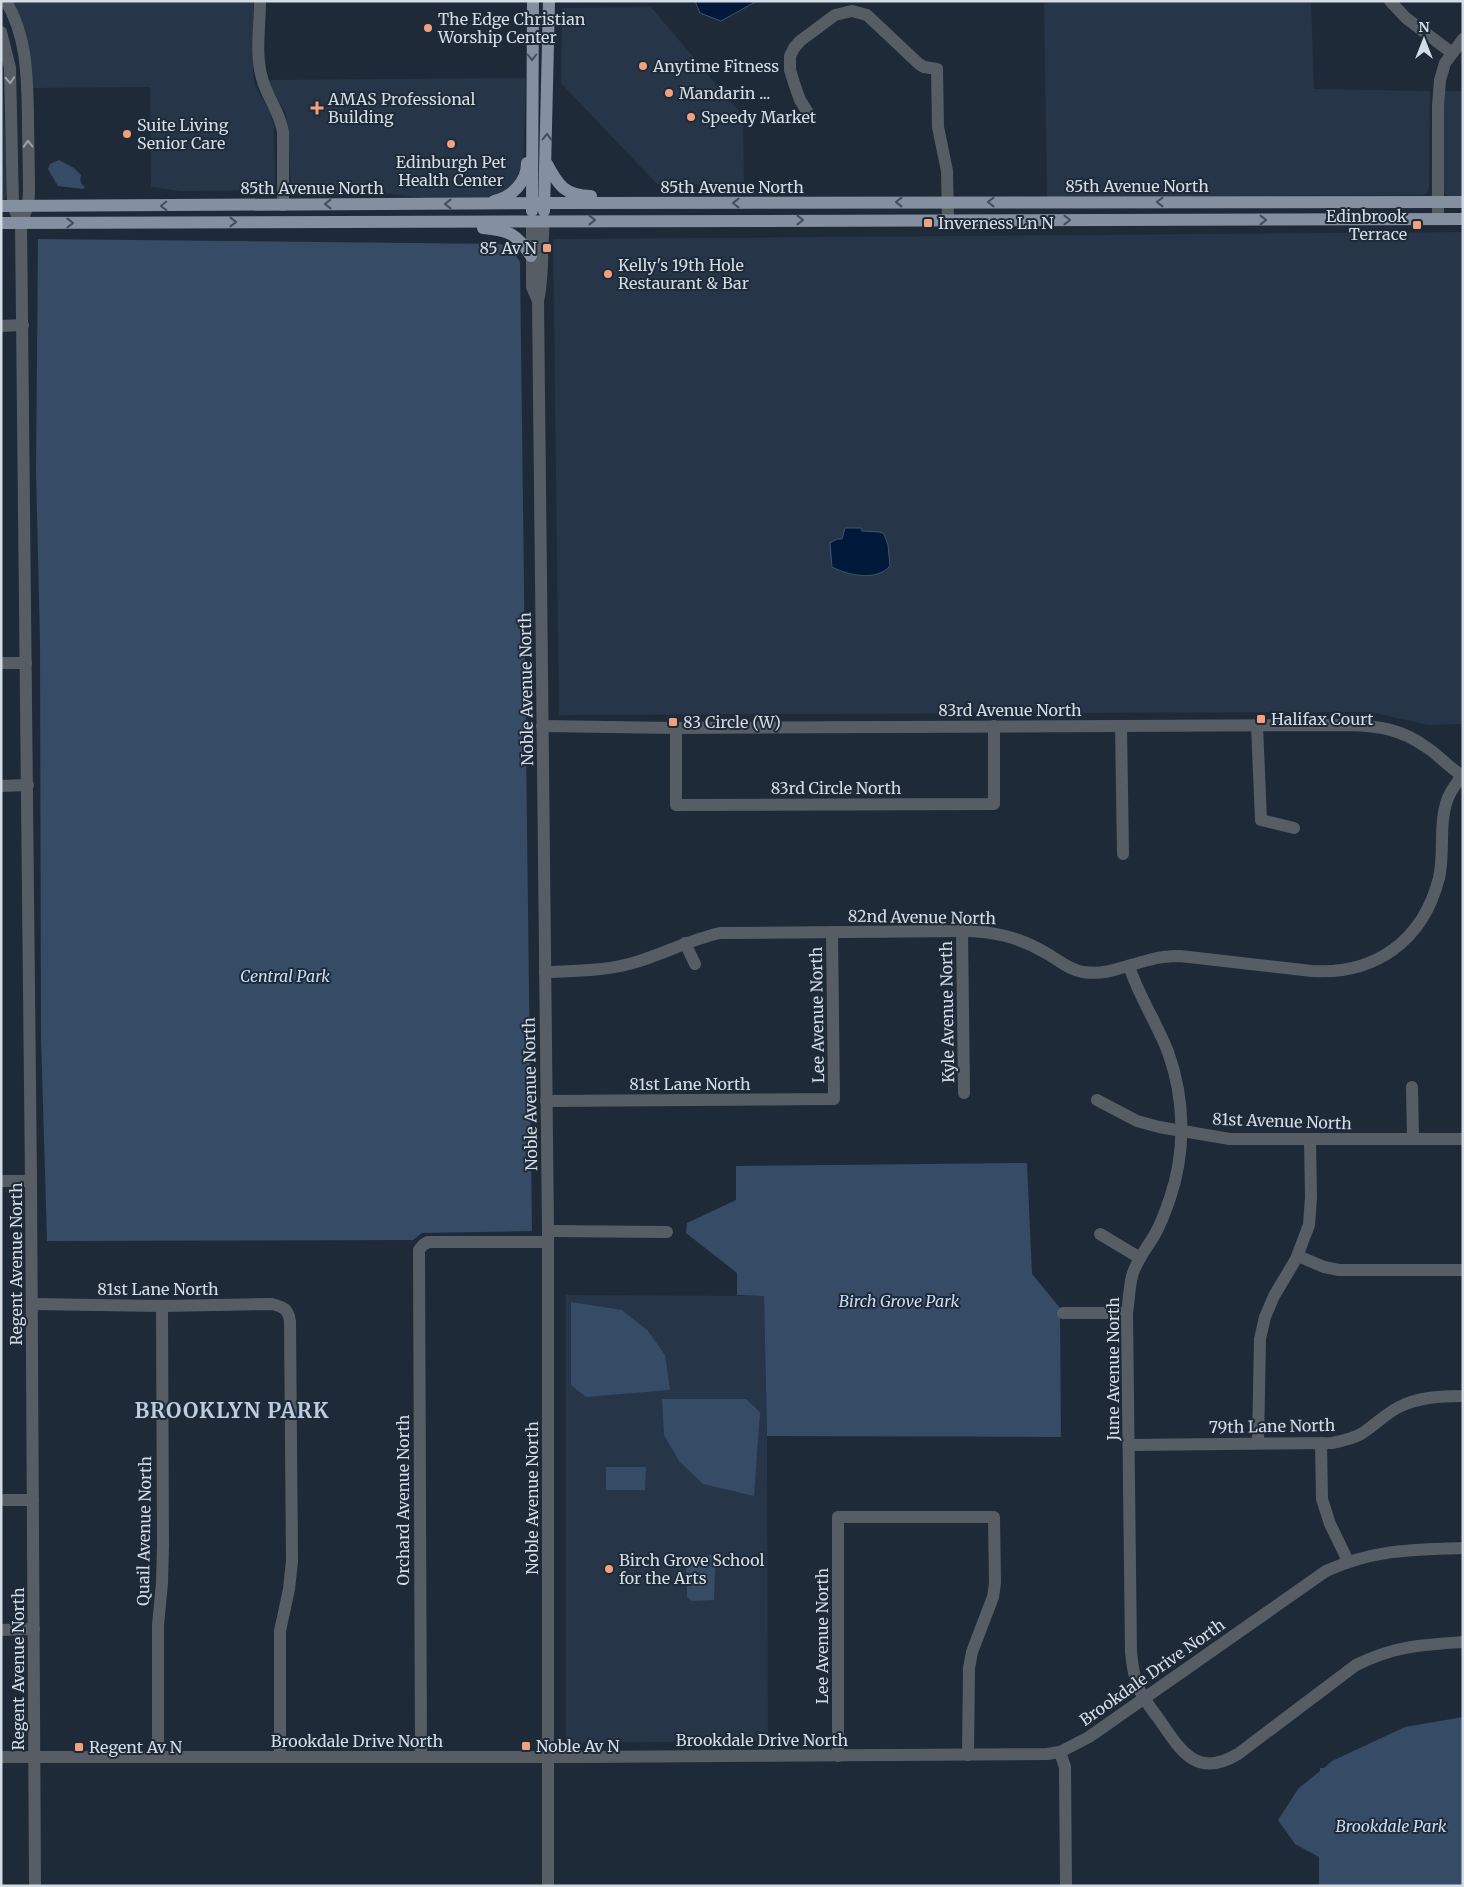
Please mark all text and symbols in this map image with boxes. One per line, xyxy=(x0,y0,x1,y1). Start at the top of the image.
place label: The Edge Christian Worship Center xyxy=(437,9,586,47)
north arrow xyxy=(1399,15,1449,65)
text: N xyxy=(1418,18,1430,36)
marker: The Edge Christian Worship Center xyxy=(422,22,434,34)
one-way arrow xyxy=(527,54,537,62)
place label: Anytime Fitness xyxy=(652,56,779,76)
marker: Anytime Fitness xyxy=(637,60,649,72)
one-way arrow xyxy=(5,76,16,84)
place label: Mandarin ... xyxy=(679,83,770,103)
marker: Mandarin ... xyxy=(663,87,675,99)
place label: AMAS Professional Building xyxy=(327,89,475,127)
marker: AMAS Professional Building xyxy=(310,101,324,115)
place label: Speedy Market xyxy=(701,107,817,127)
marker: Speedy Market xyxy=(685,111,697,123)
place label: Suite Living Senior Care xyxy=(137,115,229,153)
marker: Suite Living Senior Care xyxy=(121,128,133,140)
one-way arrow xyxy=(541,133,552,141)
marker: Edinburgh Pet Health Center xyxy=(445,138,457,150)
one-way arrow xyxy=(23,139,34,147)
place label: Edinburgh Pet Health Center xyxy=(396,152,507,190)
street label: 85th Avenue North xyxy=(1065,176,1209,196)
street label: 85th Avenue North xyxy=(660,177,804,197)
street label: 85th Avenue North xyxy=(240,178,384,198)
one-way arrow xyxy=(894,197,902,207)
one-way arrow xyxy=(987,197,995,207)
one-way arrow xyxy=(1155,197,1163,207)
one-way arrow xyxy=(732,198,740,208)
one-way arrow xyxy=(324,199,332,209)
one-way arrow xyxy=(444,199,452,209)
one-way arrow xyxy=(160,201,168,211)
place label: Edinbrook Terrace xyxy=(1326,206,1408,244)
place label: Inverness Ln N xyxy=(938,213,1054,233)
one-way arrow xyxy=(589,215,597,225)
one-way arrow xyxy=(796,215,804,225)
one-way arrow xyxy=(1063,215,1071,225)
one-way arrow xyxy=(1260,215,1268,225)
one-way arrow xyxy=(229,217,237,227)
marker: Inverness Ln N xyxy=(922,217,934,229)
one-way arrow xyxy=(66,218,74,228)
marker: Edinbrook Terrace xyxy=(1411,219,1423,231)
place label: 85 Av N xyxy=(480,238,538,258)
marker: 85 Av N xyxy=(541,242,553,254)
place label: Kelly's 19th Hole Restaurant & Bar xyxy=(618,255,749,293)
marker: Kelly's 19th Hole Restaurant & Bar xyxy=(602,268,614,280)
street label: Noble Avenue North xyxy=(515,612,537,766)
street label: 83rd Avenue North xyxy=(938,700,1082,720)
place label: Halifax Court xyxy=(1271,709,1374,729)
place label: 83 Circle (W) xyxy=(683,712,781,732)
marker: Halifax Court xyxy=(1255,713,1267,725)
marker: 83 Circle (W) xyxy=(667,716,679,728)
street label: 83rd Circle North xyxy=(771,778,902,798)
street label: 82nd Avenue North xyxy=(848,906,997,928)
street label: Kyle Avenue North xyxy=(936,941,958,1083)
street label: Lee Avenue North xyxy=(806,946,828,1083)
park label: Central Park xyxy=(240,966,330,986)
street label: Noble Avenue North xyxy=(519,1017,541,1171)
street label: 81st Lane North xyxy=(629,1074,751,1094)
street label: 81st Avenue North xyxy=(1212,1109,1352,1133)
street label: Regent Avenue North xyxy=(6,1182,26,1346)
street label: 81st Lane North xyxy=(97,1279,219,1299)
park label: Birch Grove Park xyxy=(839,1291,959,1311)
street label: June Avenue North xyxy=(1103,1297,1123,1442)
district label: BROOKLYN PARK xyxy=(135,1397,329,1424)
street label: Orchard Avenue North xyxy=(393,1414,413,1585)
street label: 79th Lane North xyxy=(1209,1415,1336,1437)
street label: Noble Avenue North xyxy=(522,1421,542,1575)
street label: Quail Avenue North xyxy=(133,1456,155,1606)
place label: Birch Grove School for the Arts xyxy=(619,1550,764,1588)
marker: Birch Grove School for the Arts xyxy=(603,1563,615,1575)
street label: Lee Avenue North xyxy=(812,1567,832,1704)
street label: Regent Avenue North xyxy=(8,1587,28,1751)
street label: Brookdale Drive North xyxy=(1076,1614,1229,1730)
street label: Brookdale Drive North xyxy=(676,1730,849,1750)
street label: Brookdale Drive North xyxy=(271,1731,444,1751)
place label: Noble Av N xyxy=(536,1736,620,1756)
place label: Regent Av N xyxy=(89,1737,183,1757)
marker: Noble Av N xyxy=(520,1740,532,1752)
marker: Regent Av N xyxy=(73,1741,85,1753)
park label: Brookdale Park xyxy=(1336,1816,1447,1836)

